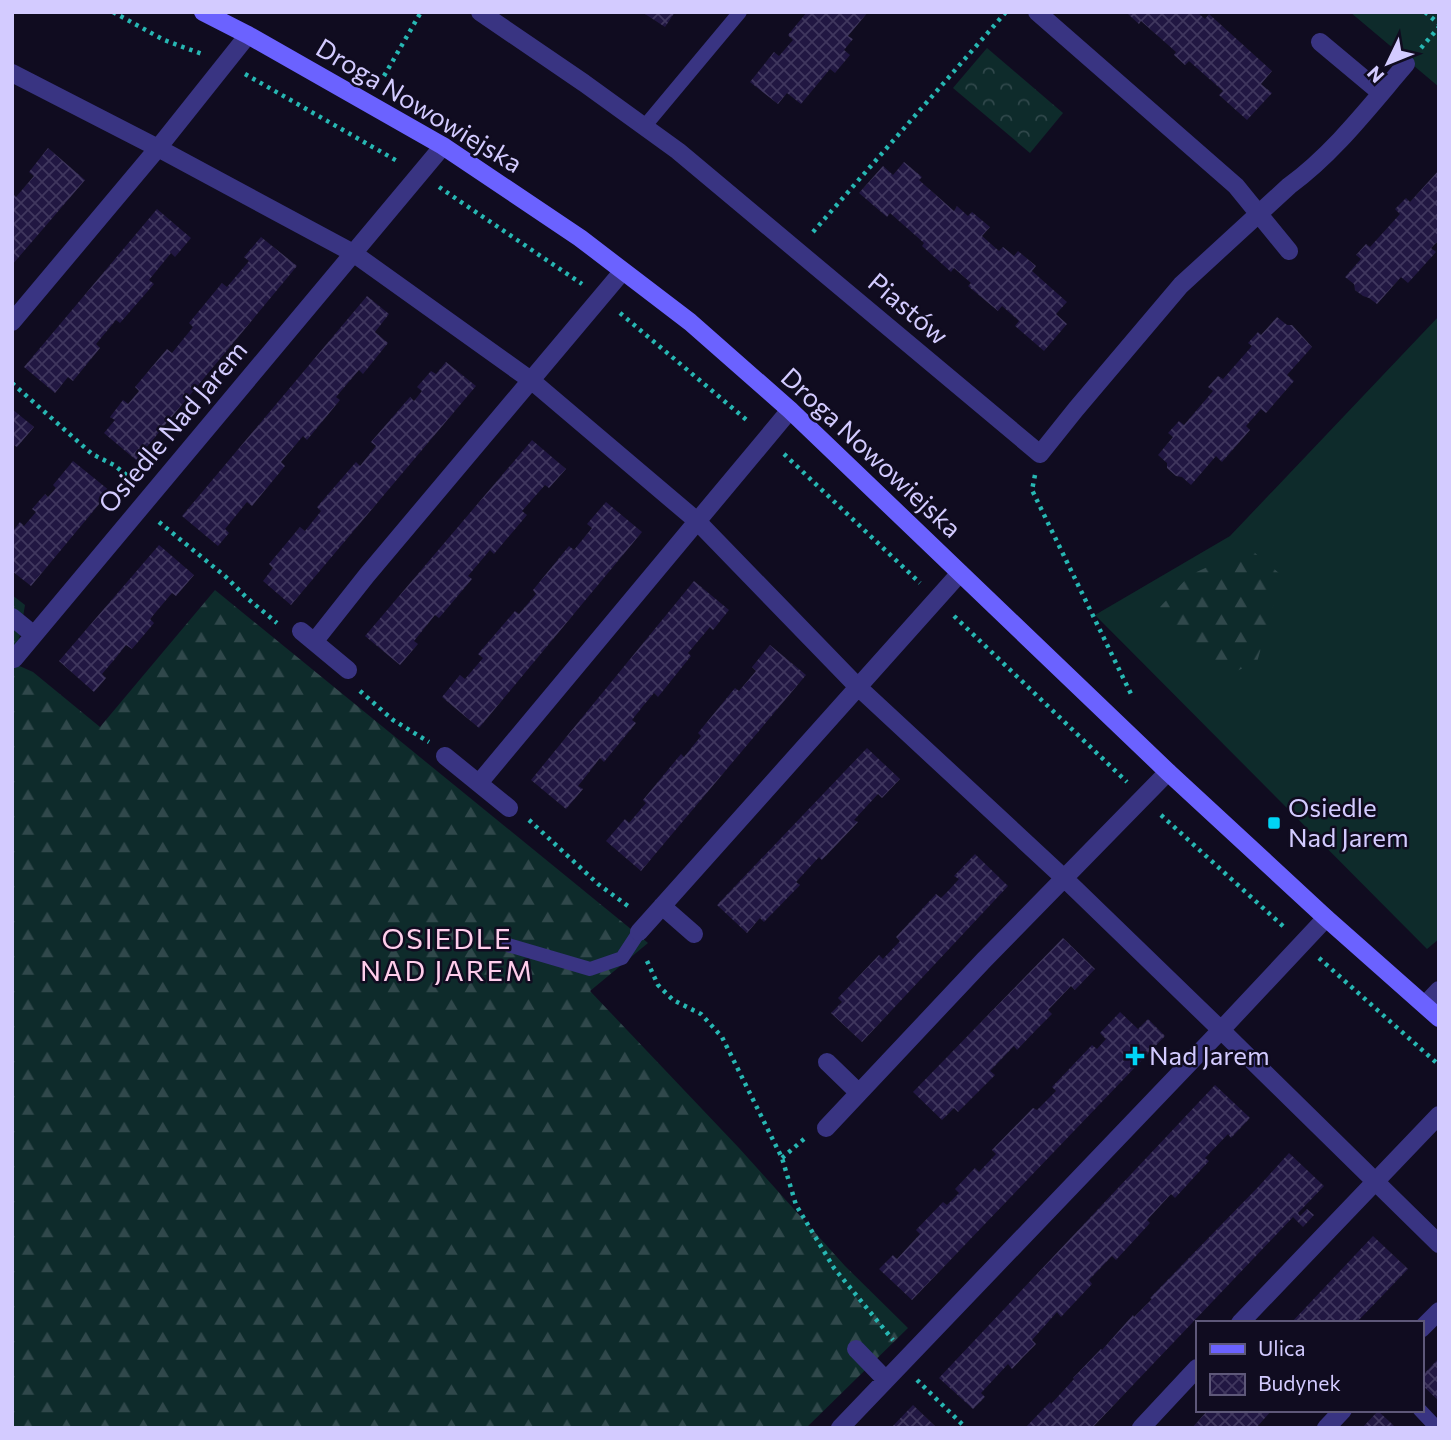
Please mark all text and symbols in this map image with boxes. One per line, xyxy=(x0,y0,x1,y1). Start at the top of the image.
north arrow xyxy=(1353,28,1423,98)
street label: Droga Nowowiejska xyxy=(311,31,528,178)
text: N xyxy=(1362,62,1388,88)
street label: Piastów xyxy=(863,266,955,350)
street label: Osiedle Nad Jarem xyxy=(91,334,253,518)
street label: Droga Nowowiejska xyxy=(776,361,968,543)
place label: Osiedle Nad Jarem xyxy=(1288,791,1409,852)
marker: Osiedle Nad Jarem xyxy=(1266,815,1282,831)
district label: OSIEDLE NAD JAREM xyxy=(360,921,534,987)
place label: Nad Jarem xyxy=(1149,1039,1270,1070)
marker: Nad Jarem xyxy=(1127,1048,1143,1064)
legend xyxy=(1196,1321,1423,1412)
text: Ulica xyxy=(1258,1335,1305,1360)
text: Budynek xyxy=(1258,1370,1341,1395)

